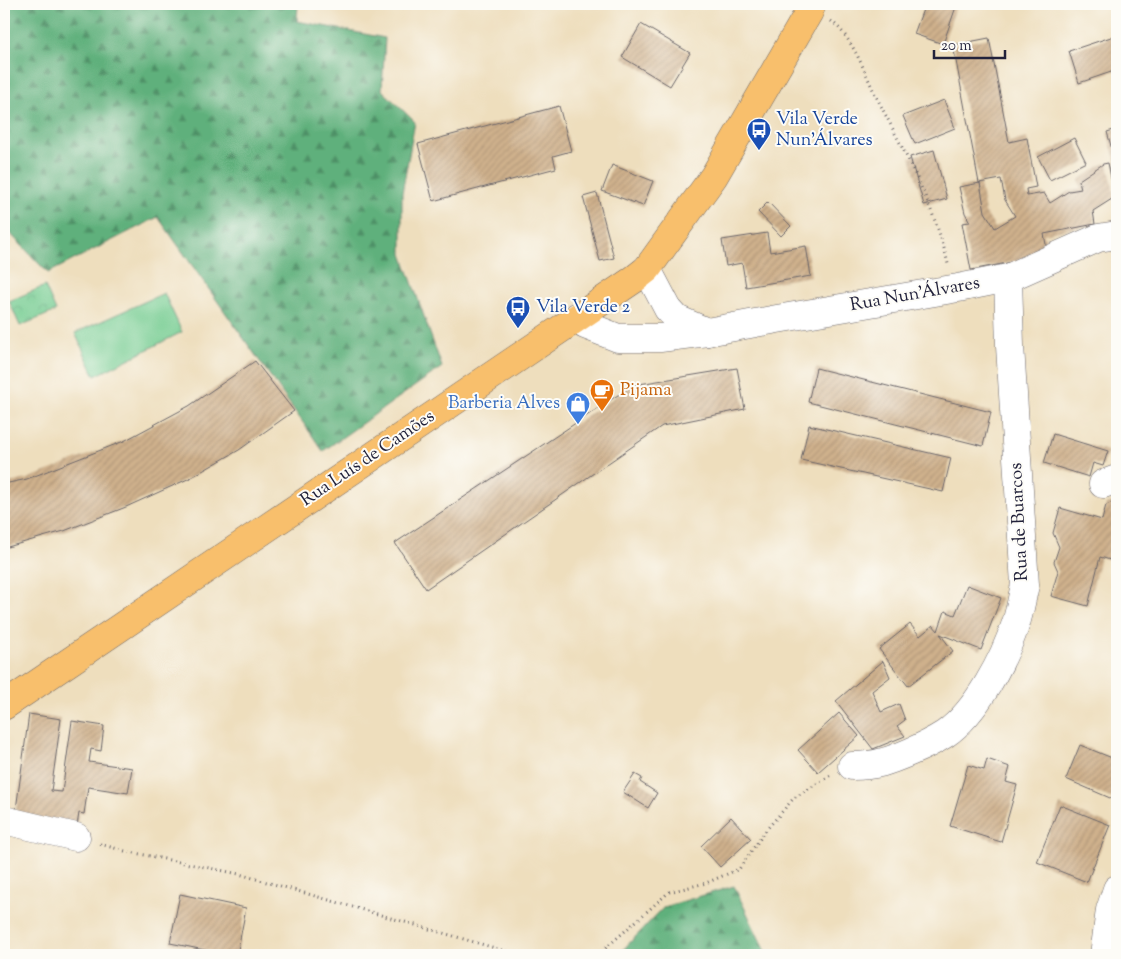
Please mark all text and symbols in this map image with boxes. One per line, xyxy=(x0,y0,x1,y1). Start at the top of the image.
scale bar xyxy=(934,28,1005,60)
text: 20 m xyxy=(941,36,972,57)
place label: Vila Verde Nun'Álvares xyxy=(776,107,873,154)
bus stop icon: Vila Verde Nun'Álvares xyxy=(746,117,772,151)
street label: Rua Nun'Álvares xyxy=(848,271,982,319)
bus stop icon: Vila Verde 2 xyxy=(505,295,531,329)
place label: Vila Verde 2 xyxy=(536,295,631,321)
cafe icon: Pijama xyxy=(589,378,615,412)
place label: Pijama xyxy=(620,378,671,404)
place label: Barberia Alves xyxy=(448,391,560,417)
shop icon: Barberia Alves xyxy=(565,391,591,425)
street label: Rua Luís de Camões xyxy=(296,404,440,514)
street label: Rua de Buarcos xyxy=(1004,462,1036,582)

